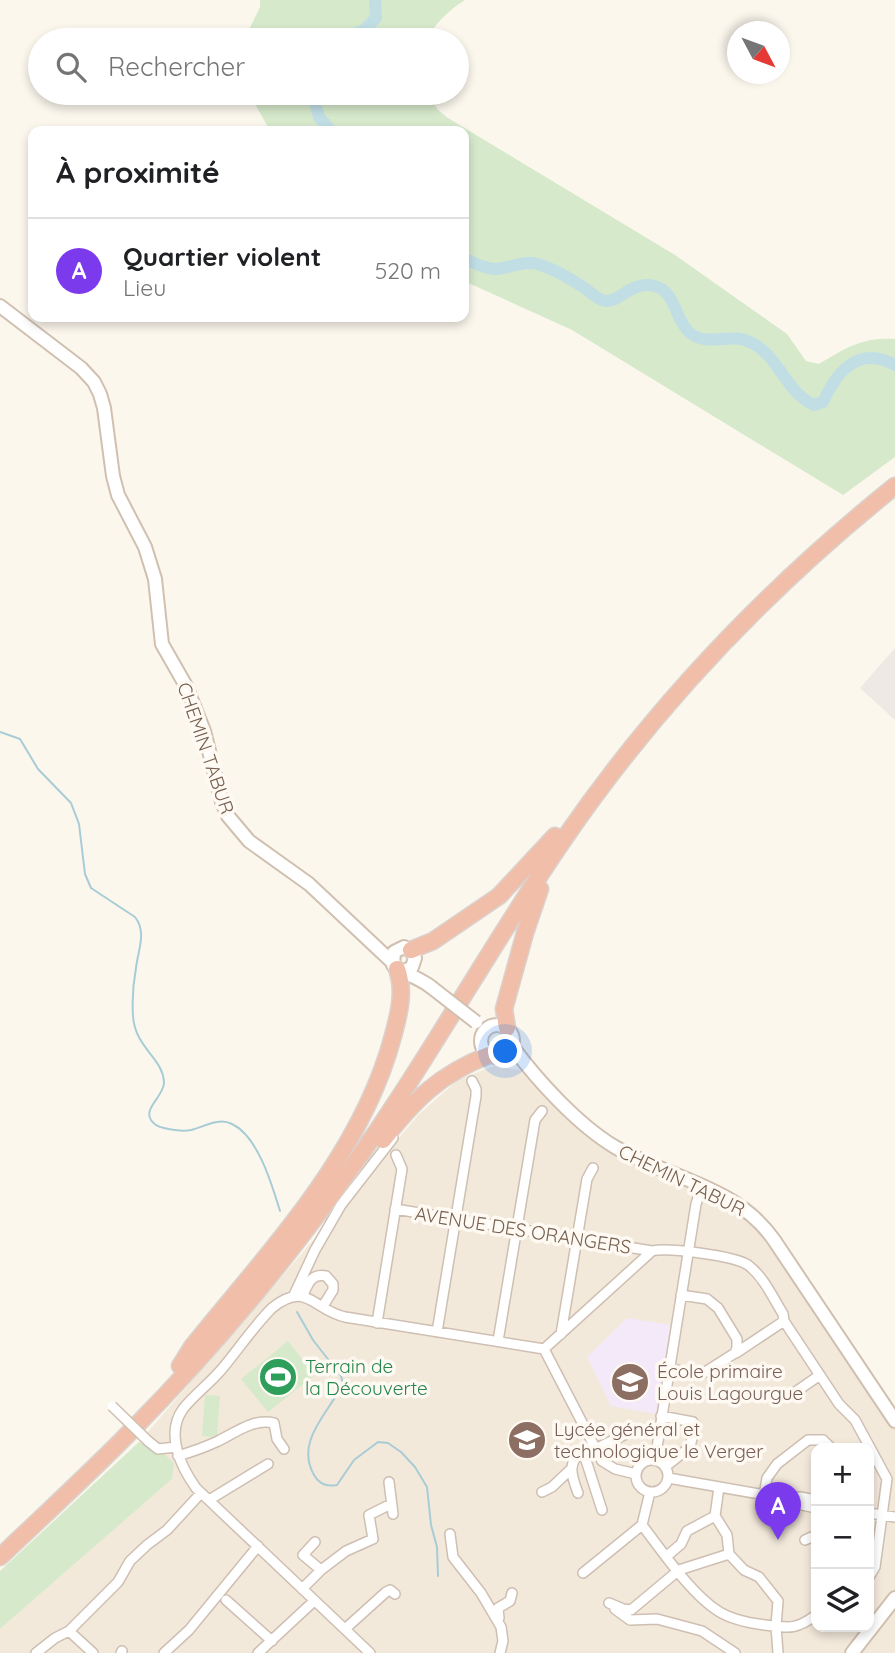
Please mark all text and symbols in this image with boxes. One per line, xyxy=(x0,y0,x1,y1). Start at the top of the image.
north arrow xyxy=(727,21,790,84)
search box xyxy=(28,28,469,105)
icon: search xyxy=(52,48,90,86)
text: Rechercher xyxy=(108,50,245,83)
text: À proximité xyxy=(56,153,220,191)
text: Quartier violent xyxy=(123,240,321,273)
text: A xyxy=(72,256,86,285)
text: 520 m xyxy=(375,256,441,285)
text: Lieu xyxy=(123,273,166,302)
street label: CHEMIN TABUR xyxy=(172,679,240,817)
your location xyxy=(488,1034,522,1068)
street label: CHEMIN TABUR xyxy=(615,1139,749,1221)
street label: AVENUE DES ORANGERS xyxy=(413,1201,633,1259)
place label: Terrain de la Découverte xyxy=(305,1354,428,1400)
sports icon: Terrain de la Découverte xyxy=(257,1356,299,1398)
place label: École primaire Louis Lagourgue xyxy=(657,1359,803,1405)
school or university icon: École primaire Louis Lagourgue xyxy=(609,1361,651,1403)
place label: Lycée général et technologique le Verger xyxy=(554,1417,764,1463)
school or university icon: Lycée général et technologique le Verger xyxy=(506,1419,548,1461)
map controls xyxy=(811,1443,874,1632)
button: + xyxy=(811,1443,874,1506)
pin: A xyxy=(755,1482,801,1540)
button: − xyxy=(811,1506,874,1569)
button: layers xyxy=(811,1569,874,1632)

